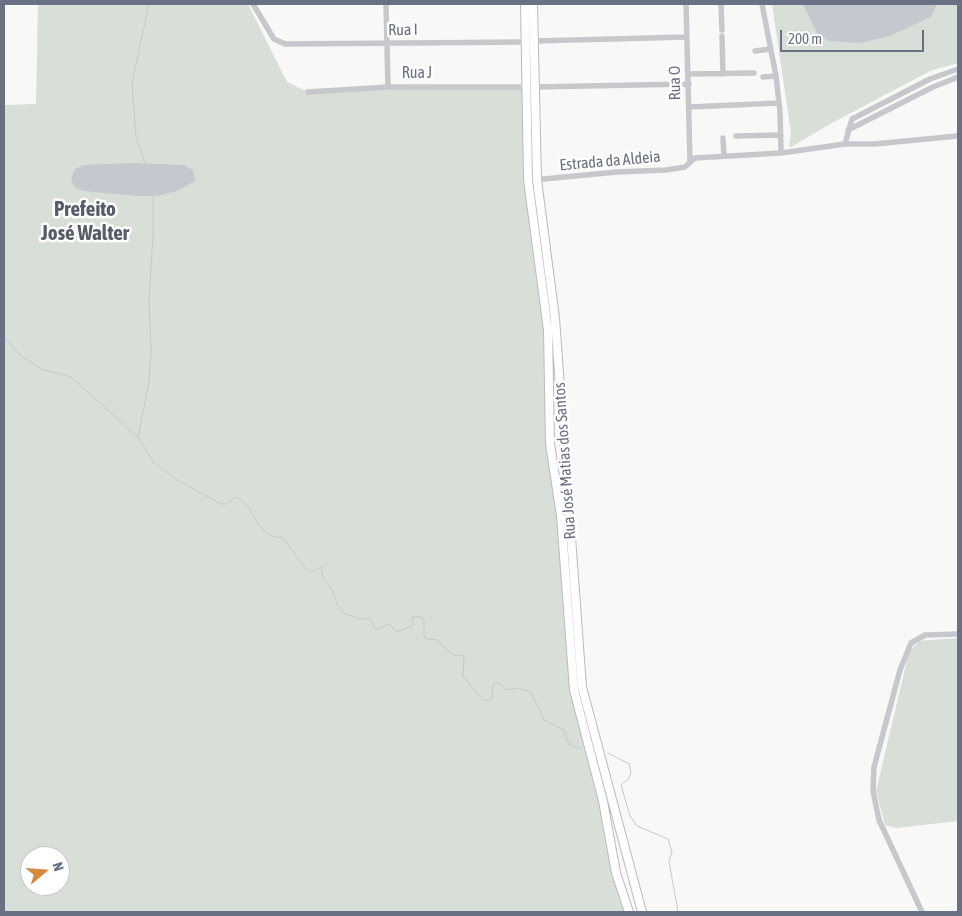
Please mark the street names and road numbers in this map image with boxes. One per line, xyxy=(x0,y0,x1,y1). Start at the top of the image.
street label: Rua I xyxy=(388,20,418,40)
street label: Rua J xyxy=(402,63,432,83)
street label: Rua O xyxy=(665,65,685,101)
street label: Estrada da Aldeia xyxy=(559,147,661,175)
street label: Rua José Matias dos Santos xyxy=(550,382,580,540)

